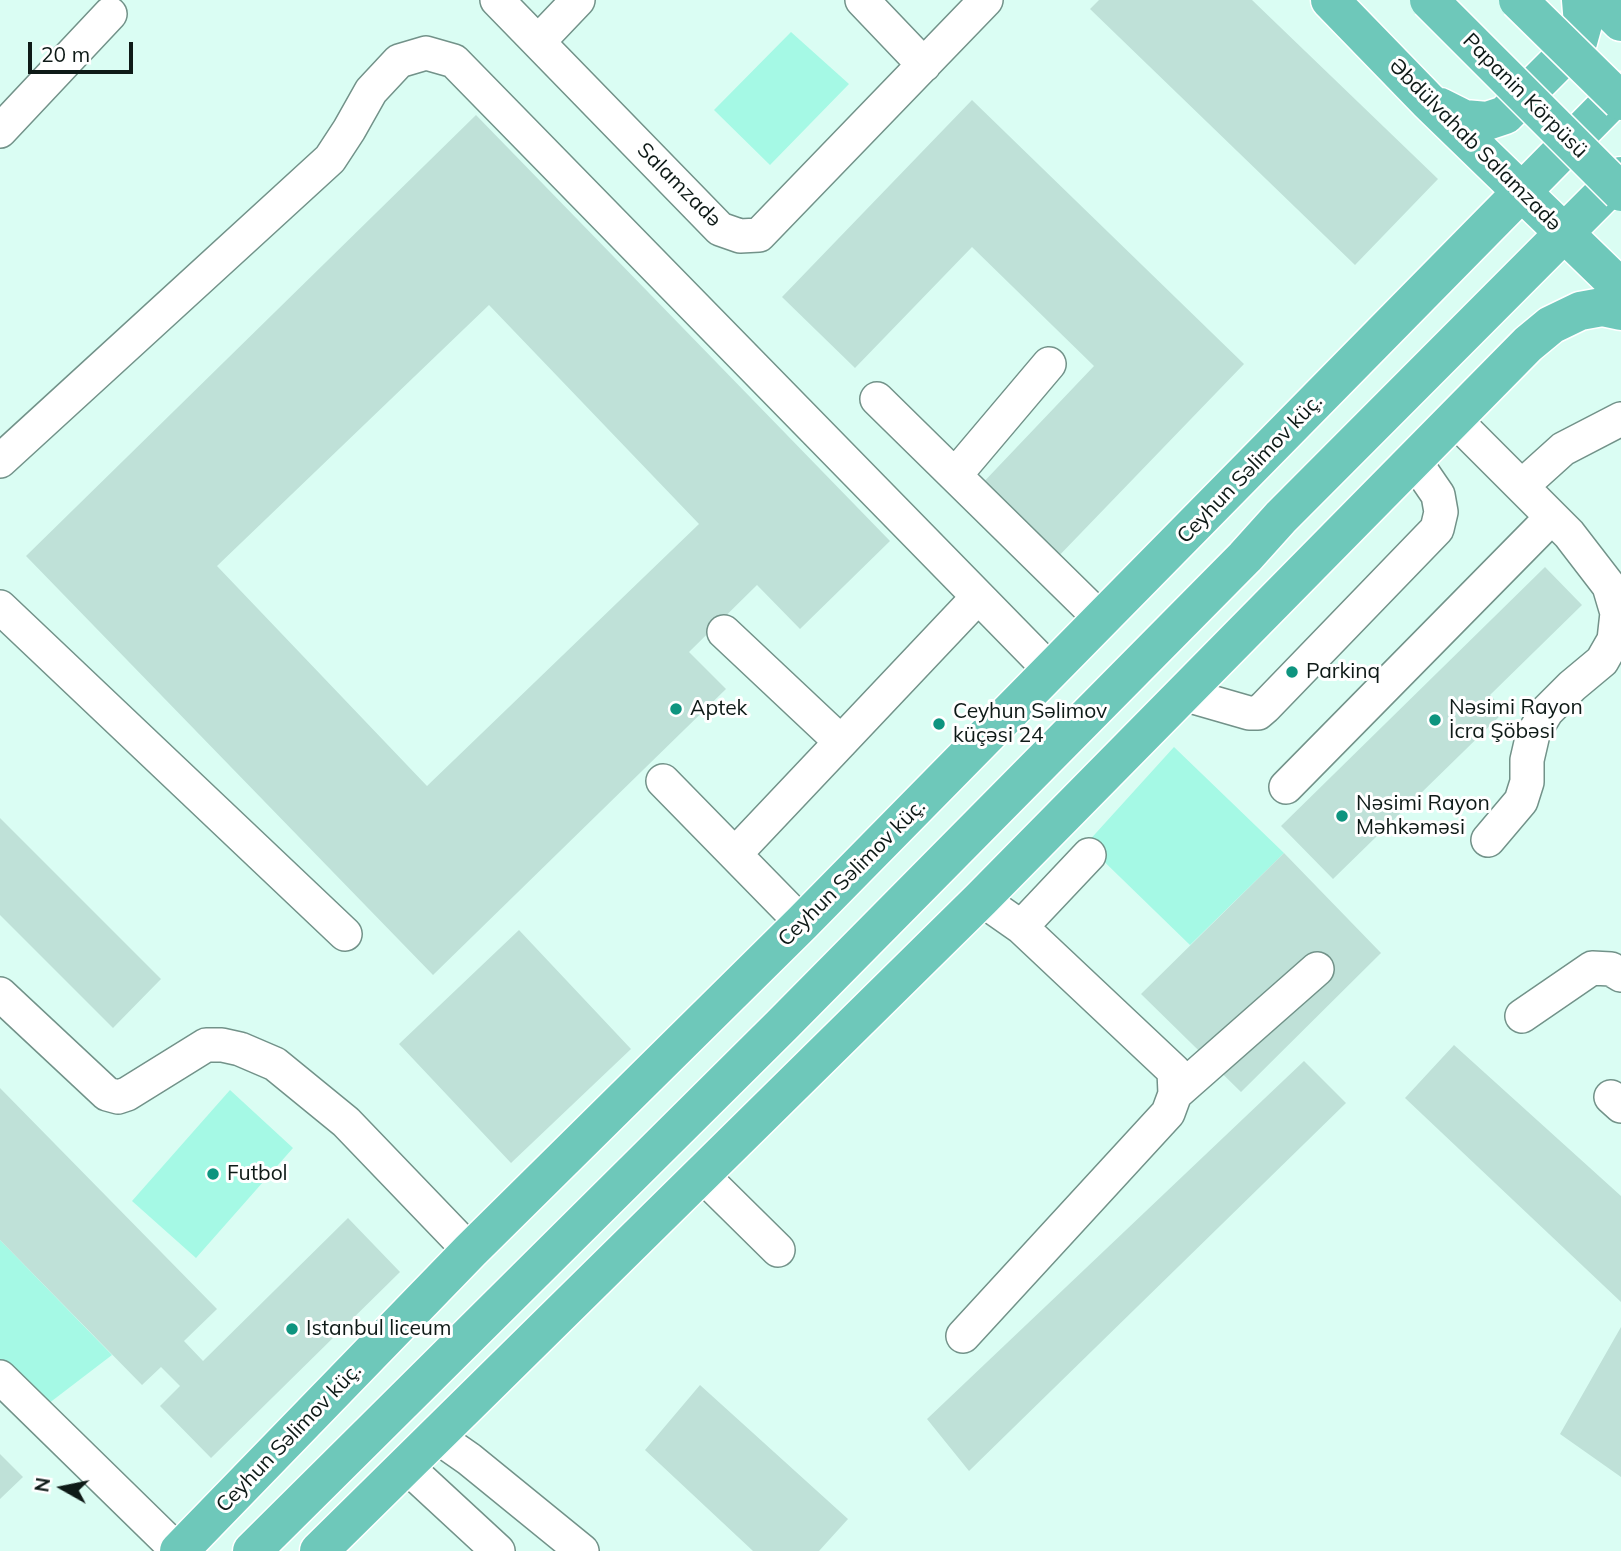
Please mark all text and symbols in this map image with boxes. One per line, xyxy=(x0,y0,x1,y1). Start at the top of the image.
scale bar xyxy=(32,28,136,72)
street label: Papanin Körpüsü xyxy=(1457,28,1593,164)
text: 20 m xyxy=(41,41,90,67)
street label: Əbdülvahab Salamzadə xyxy=(1383,53,1567,237)
street label: Salamzadə xyxy=(632,138,726,232)
street label: Ceyhun Səlimov küç. xyxy=(1172,389,1328,549)
place label: Parkinq xyxy=(1306,659,1380,685)
marker: Parkinq xyxy=(1284,664,1300,680)
place label: Nəsimi Rayon İcra Şöbəsi xyxy=(1449,695,1583,745)
place label: Aptek xyxy=(690,696,747,722)
place label: Ceyhun Səlimov küçəsi 24 xyxy=(953,699,1107,749)
marker: Aptek xyxy=(668,701,684,717)
marker: Nəsimi Rayon İcra Şöbəsi xyxy=(1427,712,1443,728)
marker: Ceyhun Səlimov küçəsi 24 xyxy=(931,716,947,732)
place label: Nəsimi Rayon Məhkəməsi xyxy=(1356,791,1490,841)
street label: Ceyhun Səlimov küç. xyxy=(773,794,931,952)
marker: Nəsimi Rayon Məhkəməsi xyxy=(1334,808,1350,824)
place label: Futbol xyxy=(227,1161,288,1187)
marker: Futbol xyxy=(205,1166,221,1182)
place label: Istanbul liceum xyxy=(306,1316,451,1342)
marker: Istanbul liceum xyxy=(284,1321,300,1337)
street label: Ceyhun Səlimov küç. xyxy=(211,1358,367,1518)
north arrow xyxy=(28,1453,98,1523)
text: N xyxy=(29,1476,55,1494)

